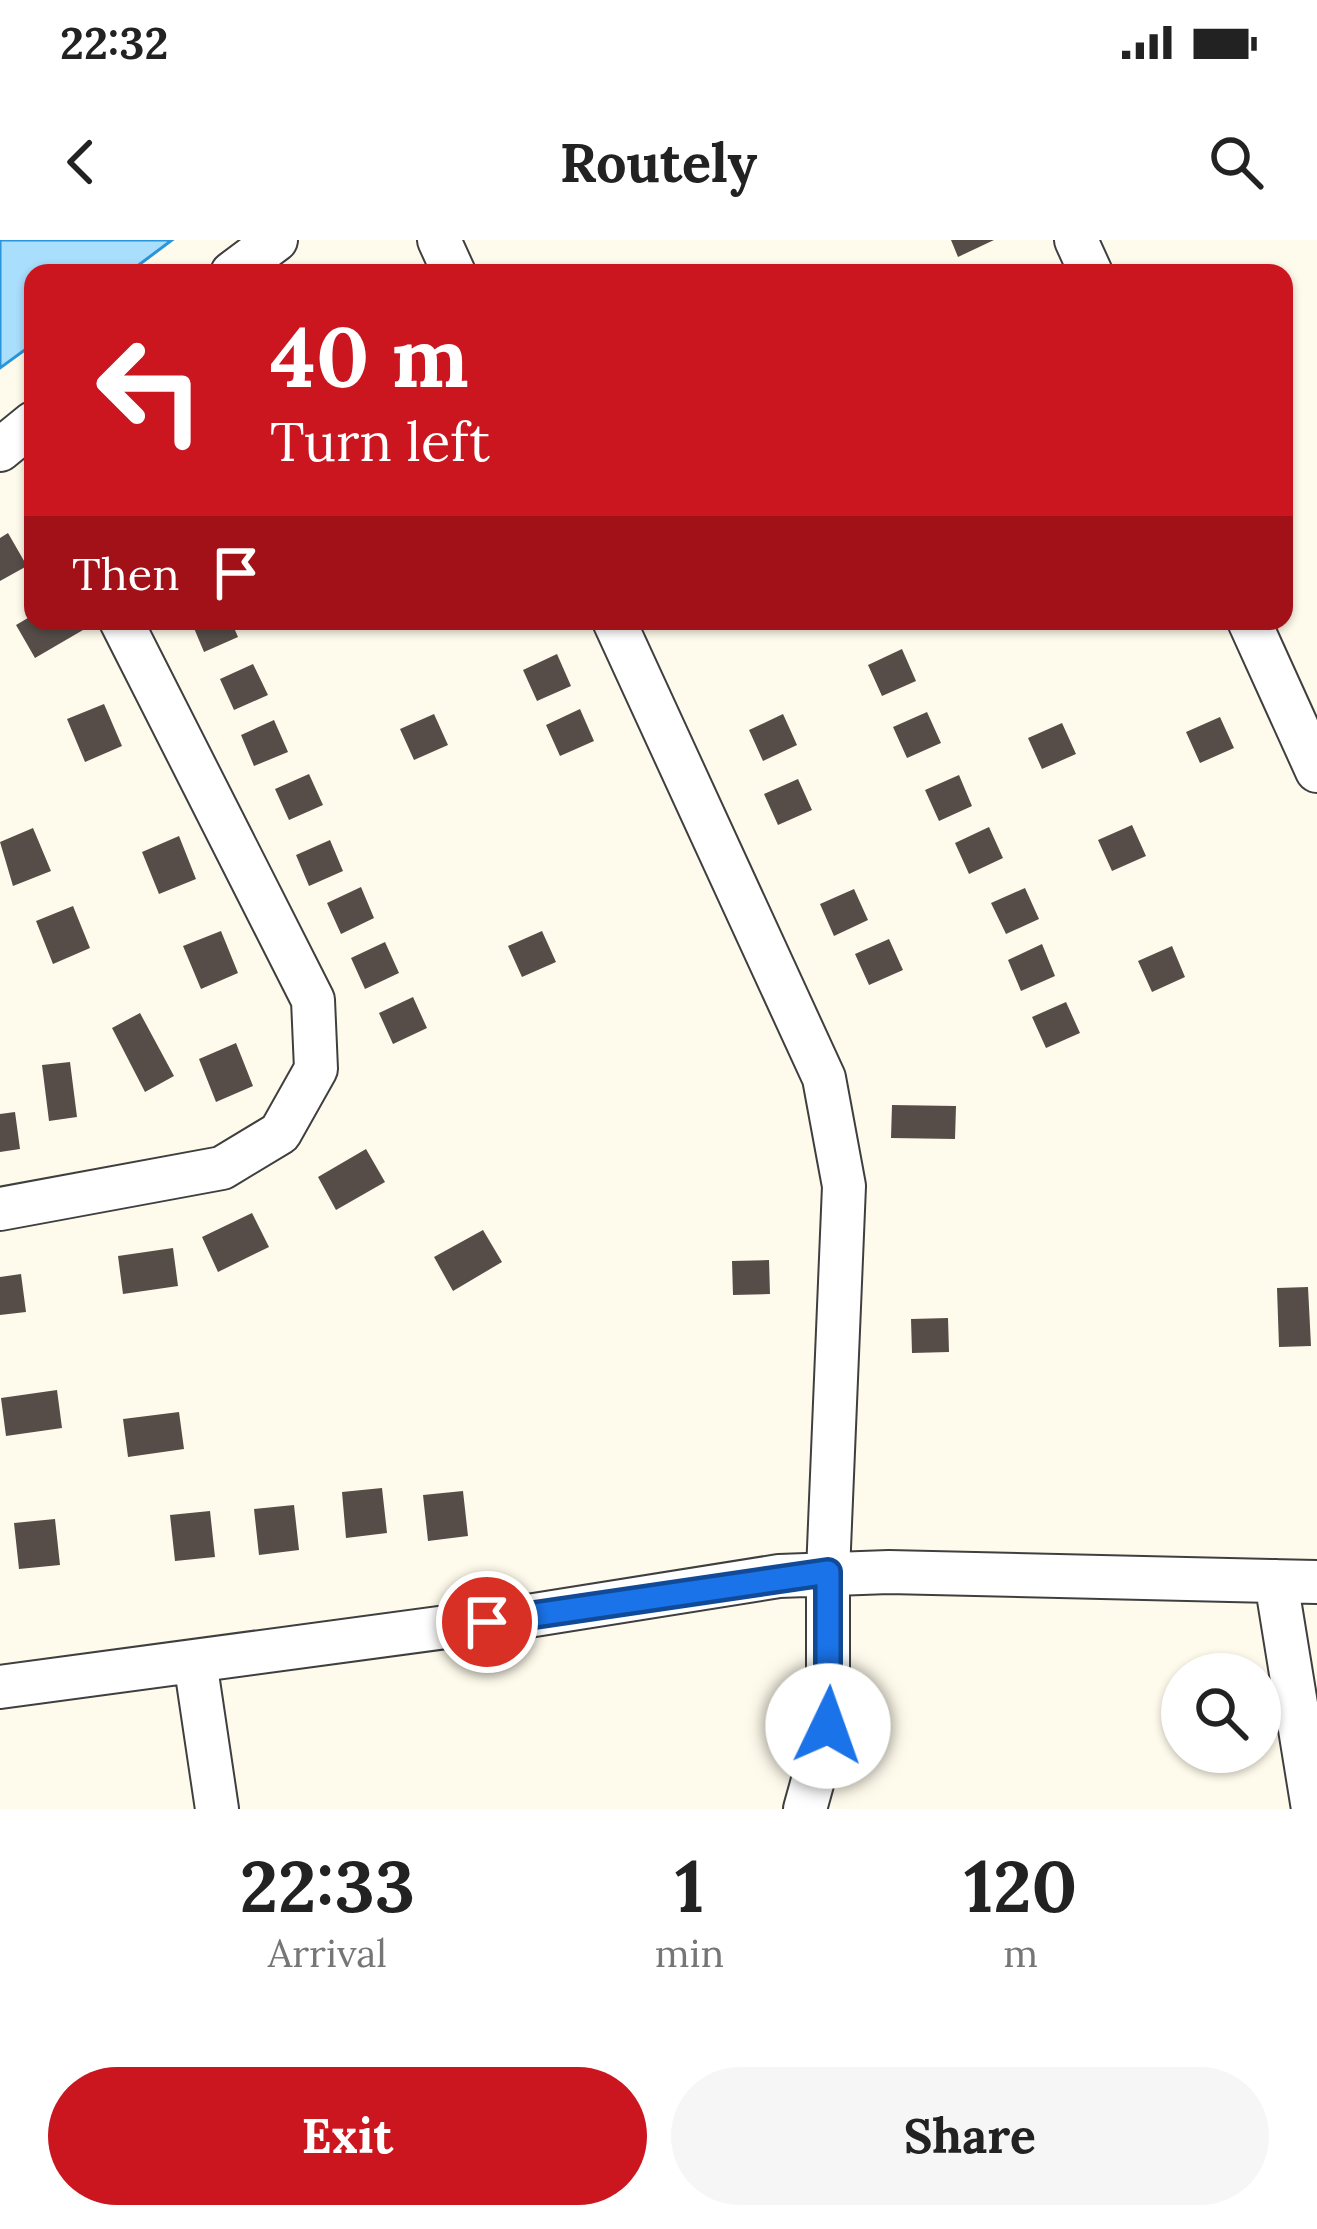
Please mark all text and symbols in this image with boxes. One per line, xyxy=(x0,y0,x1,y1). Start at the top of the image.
text: 22:32 xyxy=(60,14,168,71)
text: Routely xyxy=(560,128,757,197)
icon: back xyxy=(48,129,114,195)
icon: search xyxy=(1203,129,1269,195)
text: 40 m xyxy=(270,302,469,410)
icon: left xyxy=(72,312,228,468)
text: Turn left xyxy=(270,407,490,476)
icon: arrive xyxy=(203,540,269,606)
text: Then xyxy=(72,545,179,602)
pin xyxy=(436,1571,538,1673)
icon: arrive xyxy=(454,1589,520,1655)
map controls xyxy=(1161,1653,1281,1773)
button: search xyxy=(1161,1653,1281,1773)
position arrow xyxy=(765,1663,891,1789)
text: 22:33 xyxy=(240,1840,415,1932)
text: 1 xyxy=(675,1840,704,1932)
text: 120 xyxy=(964,1840,1077,1932)
text: Arrival xyxy=(268,1928,387,1978)
text: min xyxy=(655,1928,724,1978)
text: m xyxy=(1003,1928,1038,1978)
button: Exit xyxy=(48,2067,647,2205)
button: Share xyxy=(671,2067,1269,2205)

